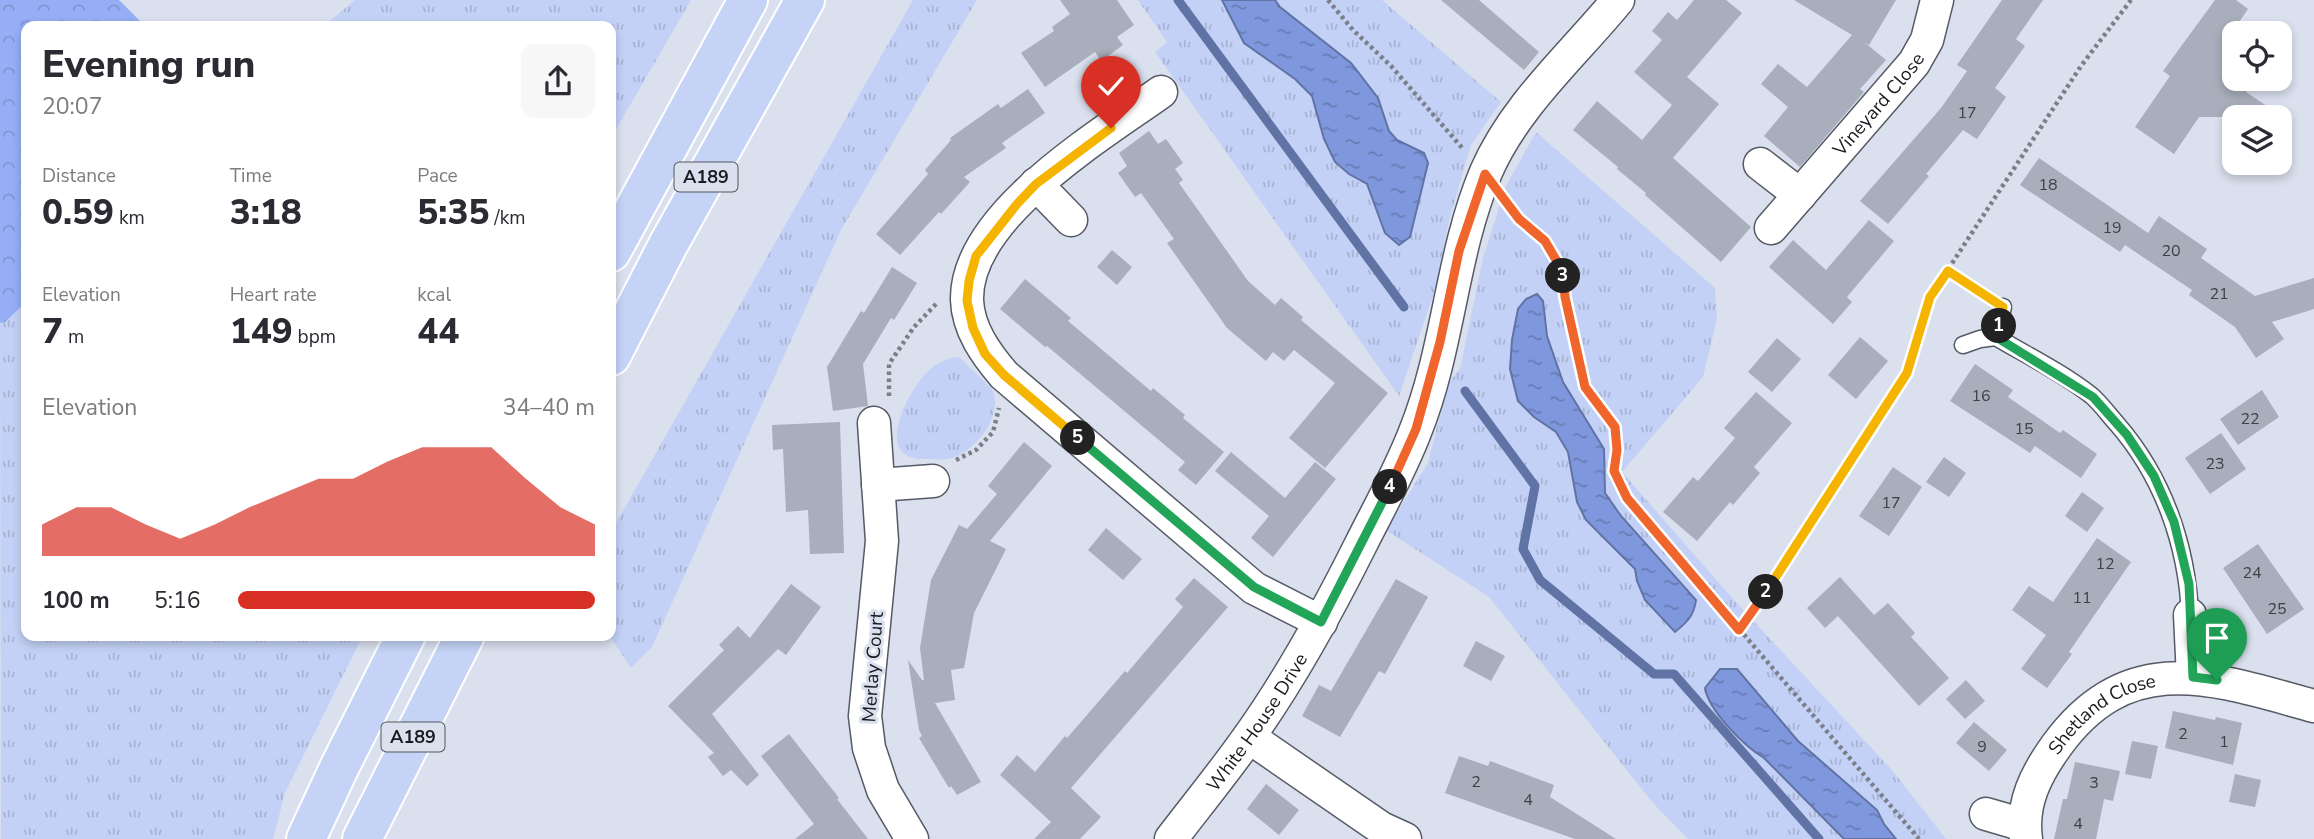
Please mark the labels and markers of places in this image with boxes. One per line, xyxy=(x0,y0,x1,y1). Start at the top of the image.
pin xyxy=(1081,56,1141,128)
pin: 3 xyxy=(1546,258,1580,294)
pin: 1 xyxy=(1982,308,2016,344)
pin: 5 xyxy=(1060,420,1096,456)
pin: 4 xyxy=(1372,470,1408,504)
pin: 2 xyxy=(1748,574,1784,610)
pin xyxy=(2187,608,2247,680)

